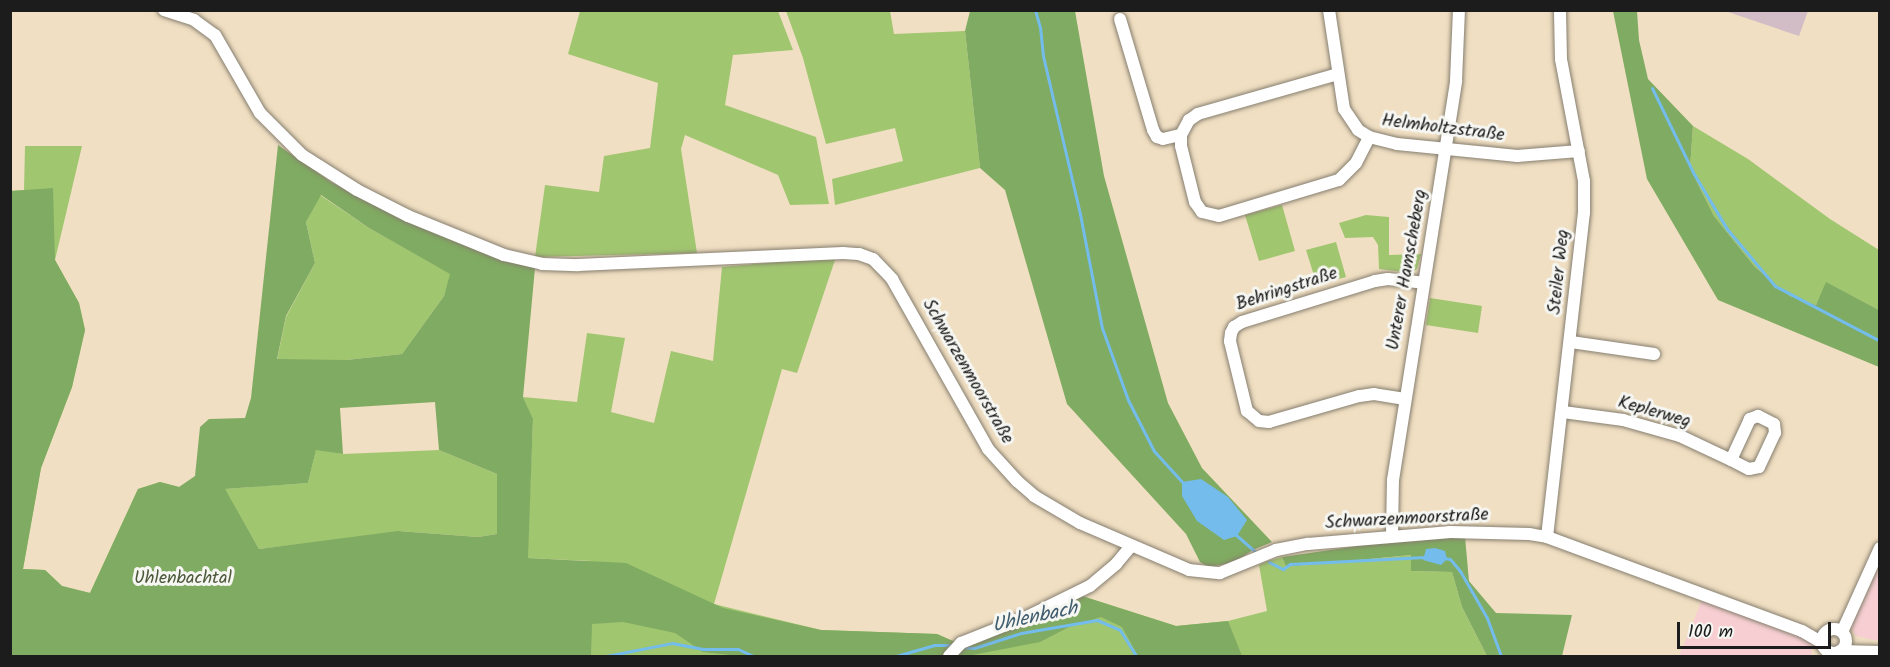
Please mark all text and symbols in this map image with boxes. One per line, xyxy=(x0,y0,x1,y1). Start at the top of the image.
street label: Helmholtzstraße xyxy=(1380,111,1506,147)
street label: Unterer Hamscheberg xyxy=(1383,188,1433,352)
street label: Steiler Weg xyxy=(1545,228,1575,316)
street label: Behringstraße xyxy=(1234,263,1340,317)
street label: Schwarzenmoorstraße xyxy=(917,296,1017,448)
street label: Keplerweg xyxy=(1615,392,1693,434)
street label: Schwarzenmoorstraße xyxy=(1325,505,1489,535)
park label: Uhlenbachtal xyxy=(134,568,232,590)
water label: Uhlenbach xyxy=(990,597,1080,639)
scale bar xyxy=(1680,610,1834,648)
text: 100 m xyxy=(1688,618,1733,647)

